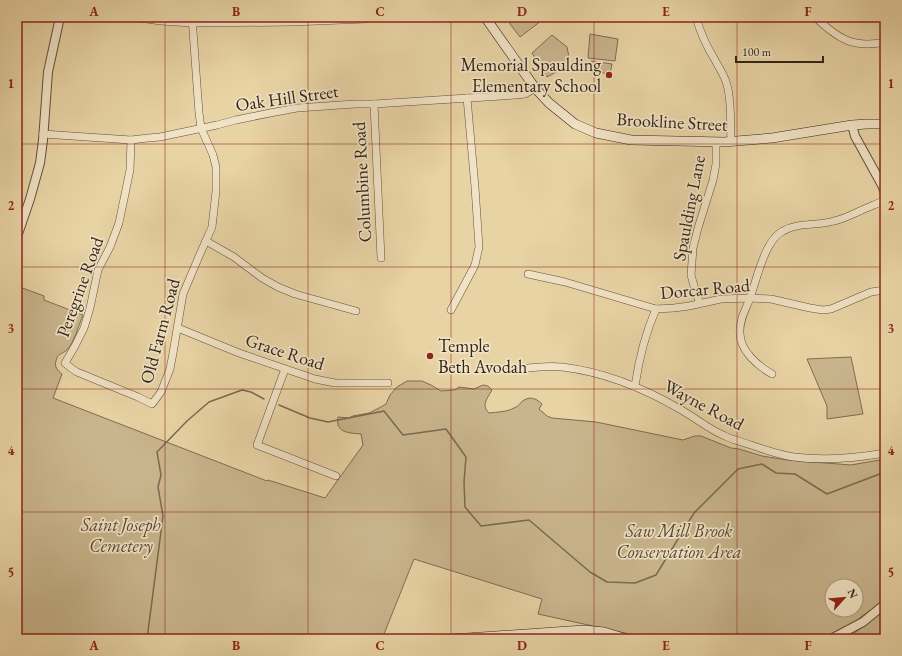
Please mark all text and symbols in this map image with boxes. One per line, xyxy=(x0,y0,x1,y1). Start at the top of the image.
text: A xyxy=(88,3,99,20)
text: B xyxy=(232,3,240,20)
text: C xyxy=(375,3,385,20)
text: D xyxy=(517,3,527,20)
text: E xyxy=(662,3,670,20)
text: F xyxy=(804,3,812,20)
scale bar xyxy=(736,38,823,64)
text: 100 m xyxy=(742,44,772,60)
place label: Memorial Spaulding Elementary School xyxy=(460,53,601,97)
marker: Memorial Spaulding Elementary School xyxy=(604,70,614,80)
text: 1 xyxy=(8,75,15,92)
text: 1 xyxy=(888,75,895,92)
street label: Oak Hill Street xyxy=(234,79,340,116)
street label: Brookline Street xyxy=(616,107,728,136)
street label: Columbine Road xyxy=(347,120,376,243)
street label: Spaulding Lane xyxy=(667,153,710,263)
text: 2 xyxy=(8,197,15,214)
text: 2 xyxy=(888,197,895,214)
street label: Peregrine Road xyxy=(51,233,109,340)
street label: Dorcar Road xyxy=(659,273,752,304)
street label: Old Farm Road xyxy=(134,275,185,386)
text: 3 xyxy=(8,320,15,337)
text: 3 xyxy=(888,320,895,337)
street label: Grace Road xyxy=(243,328,328,375)
place label: Temple Beth Avodah xyxy=(438,334,527,378)
marker: Temple Beth Avodah xyxy=(425,351,435,361)
street label: Wayne Road xyxy=(660,374,749,436)
text: 4 xyxy=(8,442,15,459)
text: 4 xyxy=(888,442,895,459)
park label: Saint Joseph Cemetery xyxy=(80,513,161,558)
park label: Saw Mill Brook Conservation Area xyxy=(616,519,742,563)
text: 5 xyxy=(8,564,14,581)
text: 5 xyxy=(888,564,894,581)
north arrow xyxy=(824,578,864,618)
text: N xyxy=(845,586,861,601)
text: A xyxy=(88,637,99,654)
text: B xyxy=(232,637,240,654)
text: C xyxy=(375,637,385,654)
text: D xyxy=(517,637,527,654)
text: E xyxy=(662,637,670,654)
text: F xyxy=(804,637,812,654)

